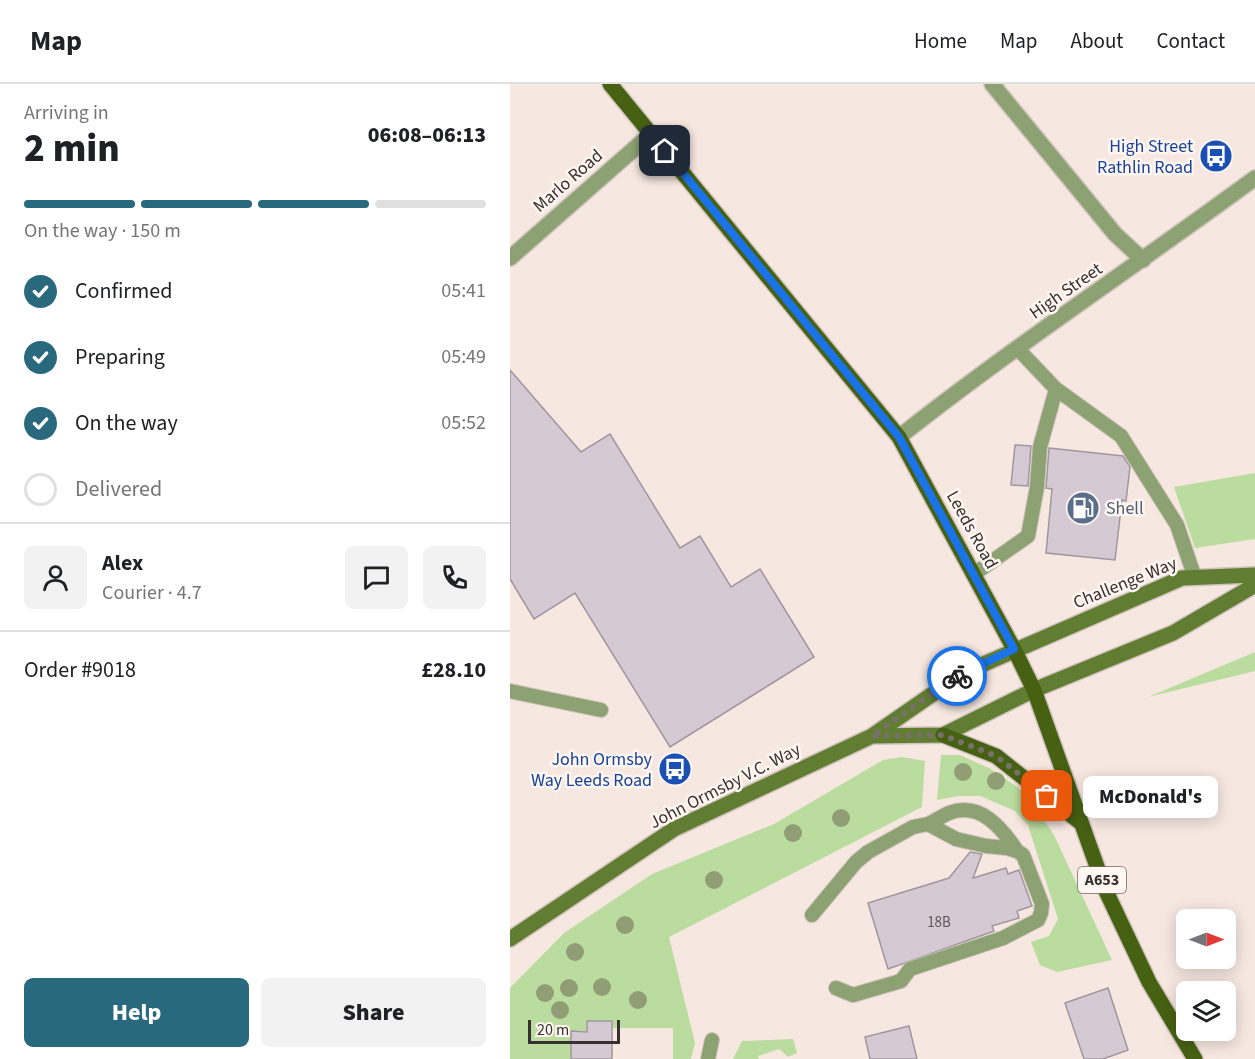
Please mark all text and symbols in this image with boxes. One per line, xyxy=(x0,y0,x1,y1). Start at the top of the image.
text: Map xyxy=(30,21,82,61)
text: Home xyxy=(914,26,967,56)
text: Map xyxy=(1000,26,1038,56)
text: About xyxy=(1071,26,1123,56)
text: Contact xyxy=(1156,26,1225,56)
text: Arriving in xyxy=(24,99,109,127)
text: 06:08–06:13 xyxy=(368,119,486,151)
text: 2 min xyxy=(24,121,120,177)
pin xyxy=(639,125,690,176)
icon: home xyxy=(648,134,681,167)
place label: High Street Rathlin Road xyxy=(1097,134,1193,180)
bus stop icon: High Street Rathlin Road xyxy=(1198,138,1234,174)
street label: Marlo Road xyxy=(528,144,608,218)
text: On the way · 150 m xyxy=(24,217,181,245)
street label: High Street xyxy=(1025,257,1107,325)
icon: check xyxy=(24,275,57,308)
text: Confirmed xyxy=(75,275,172,307)
text: 05:41 xyxy=(441,277,486,305)
icon: check xyxy=(24,341,57,374)
text: Preparing xyxy=(75,341,165,373)
text: 05:49 xyxy=(441,343,486,371)
icon: check xyxy=(24,407,57,440)
text: On the way xyxy=(75,407,178,439)
text: 05:52 xyxy=(441,409,486,437)
text: Delivered xyxy=(75,473,162,505)
street label: Leeds Road xyxy=(940,486,1004,574)
fuel station icon: Shell xyxy=(1065,490,1101,526)
place label: Shell xyxy=(1106,496,1144,521)
button: person xyxy=(24,546,87,609)
button: chat xyxy=(345,546,408,609)
button: phone xyxy=(423,546,486,609)
text: Alex xyxy=(102,547,143,579)
street label: Challenge Way xyxy=(1069,551,1181,615)
text: Courier · 4.7 xyxy=(102,579,202,607)
courier xyxy=(927,646,987,706)
text: Order #9018 xyxy=(24,654,136,686)
text: £28.10 xyxy=(421,654,486,686)
icon: bike xyxy=(941,660,974,693)
street label: John Ormsby V.C. Way xyxy=(645,737,805,835)
place label: John Ormsby Way Leeds Road xyxy=(531,747,653,793)
bus stop icon: John Ormsby Way Leeds Road xyxy=(657,751,693,787)
pin xyxy=(1021,770,1072,821)
callout: McDonald's xyxy=(1083,775,1218,817)
icon: bag xyxy=(1030,779,1063,812)
text: McDonald's xyxy=(1099,783,1202,811)
road number: A653 xyxy=(1078,867,1126,893)
north arrow xyxy=(1176,909,1236,969)
map controls xyxy=(1176,909,1236,1041)
house number: 18B xyxy=(927,912,951,933)
button: Help xyxy=(24,978,249,1047)
button: Share xyxy=(261,978,486,1047)
button: layers xyxy=(1176,981,1236,1041)
scale bar xyxy=(528,1017,620,1044)
text: 20 m xyxy=(537,1019,569,1041)

